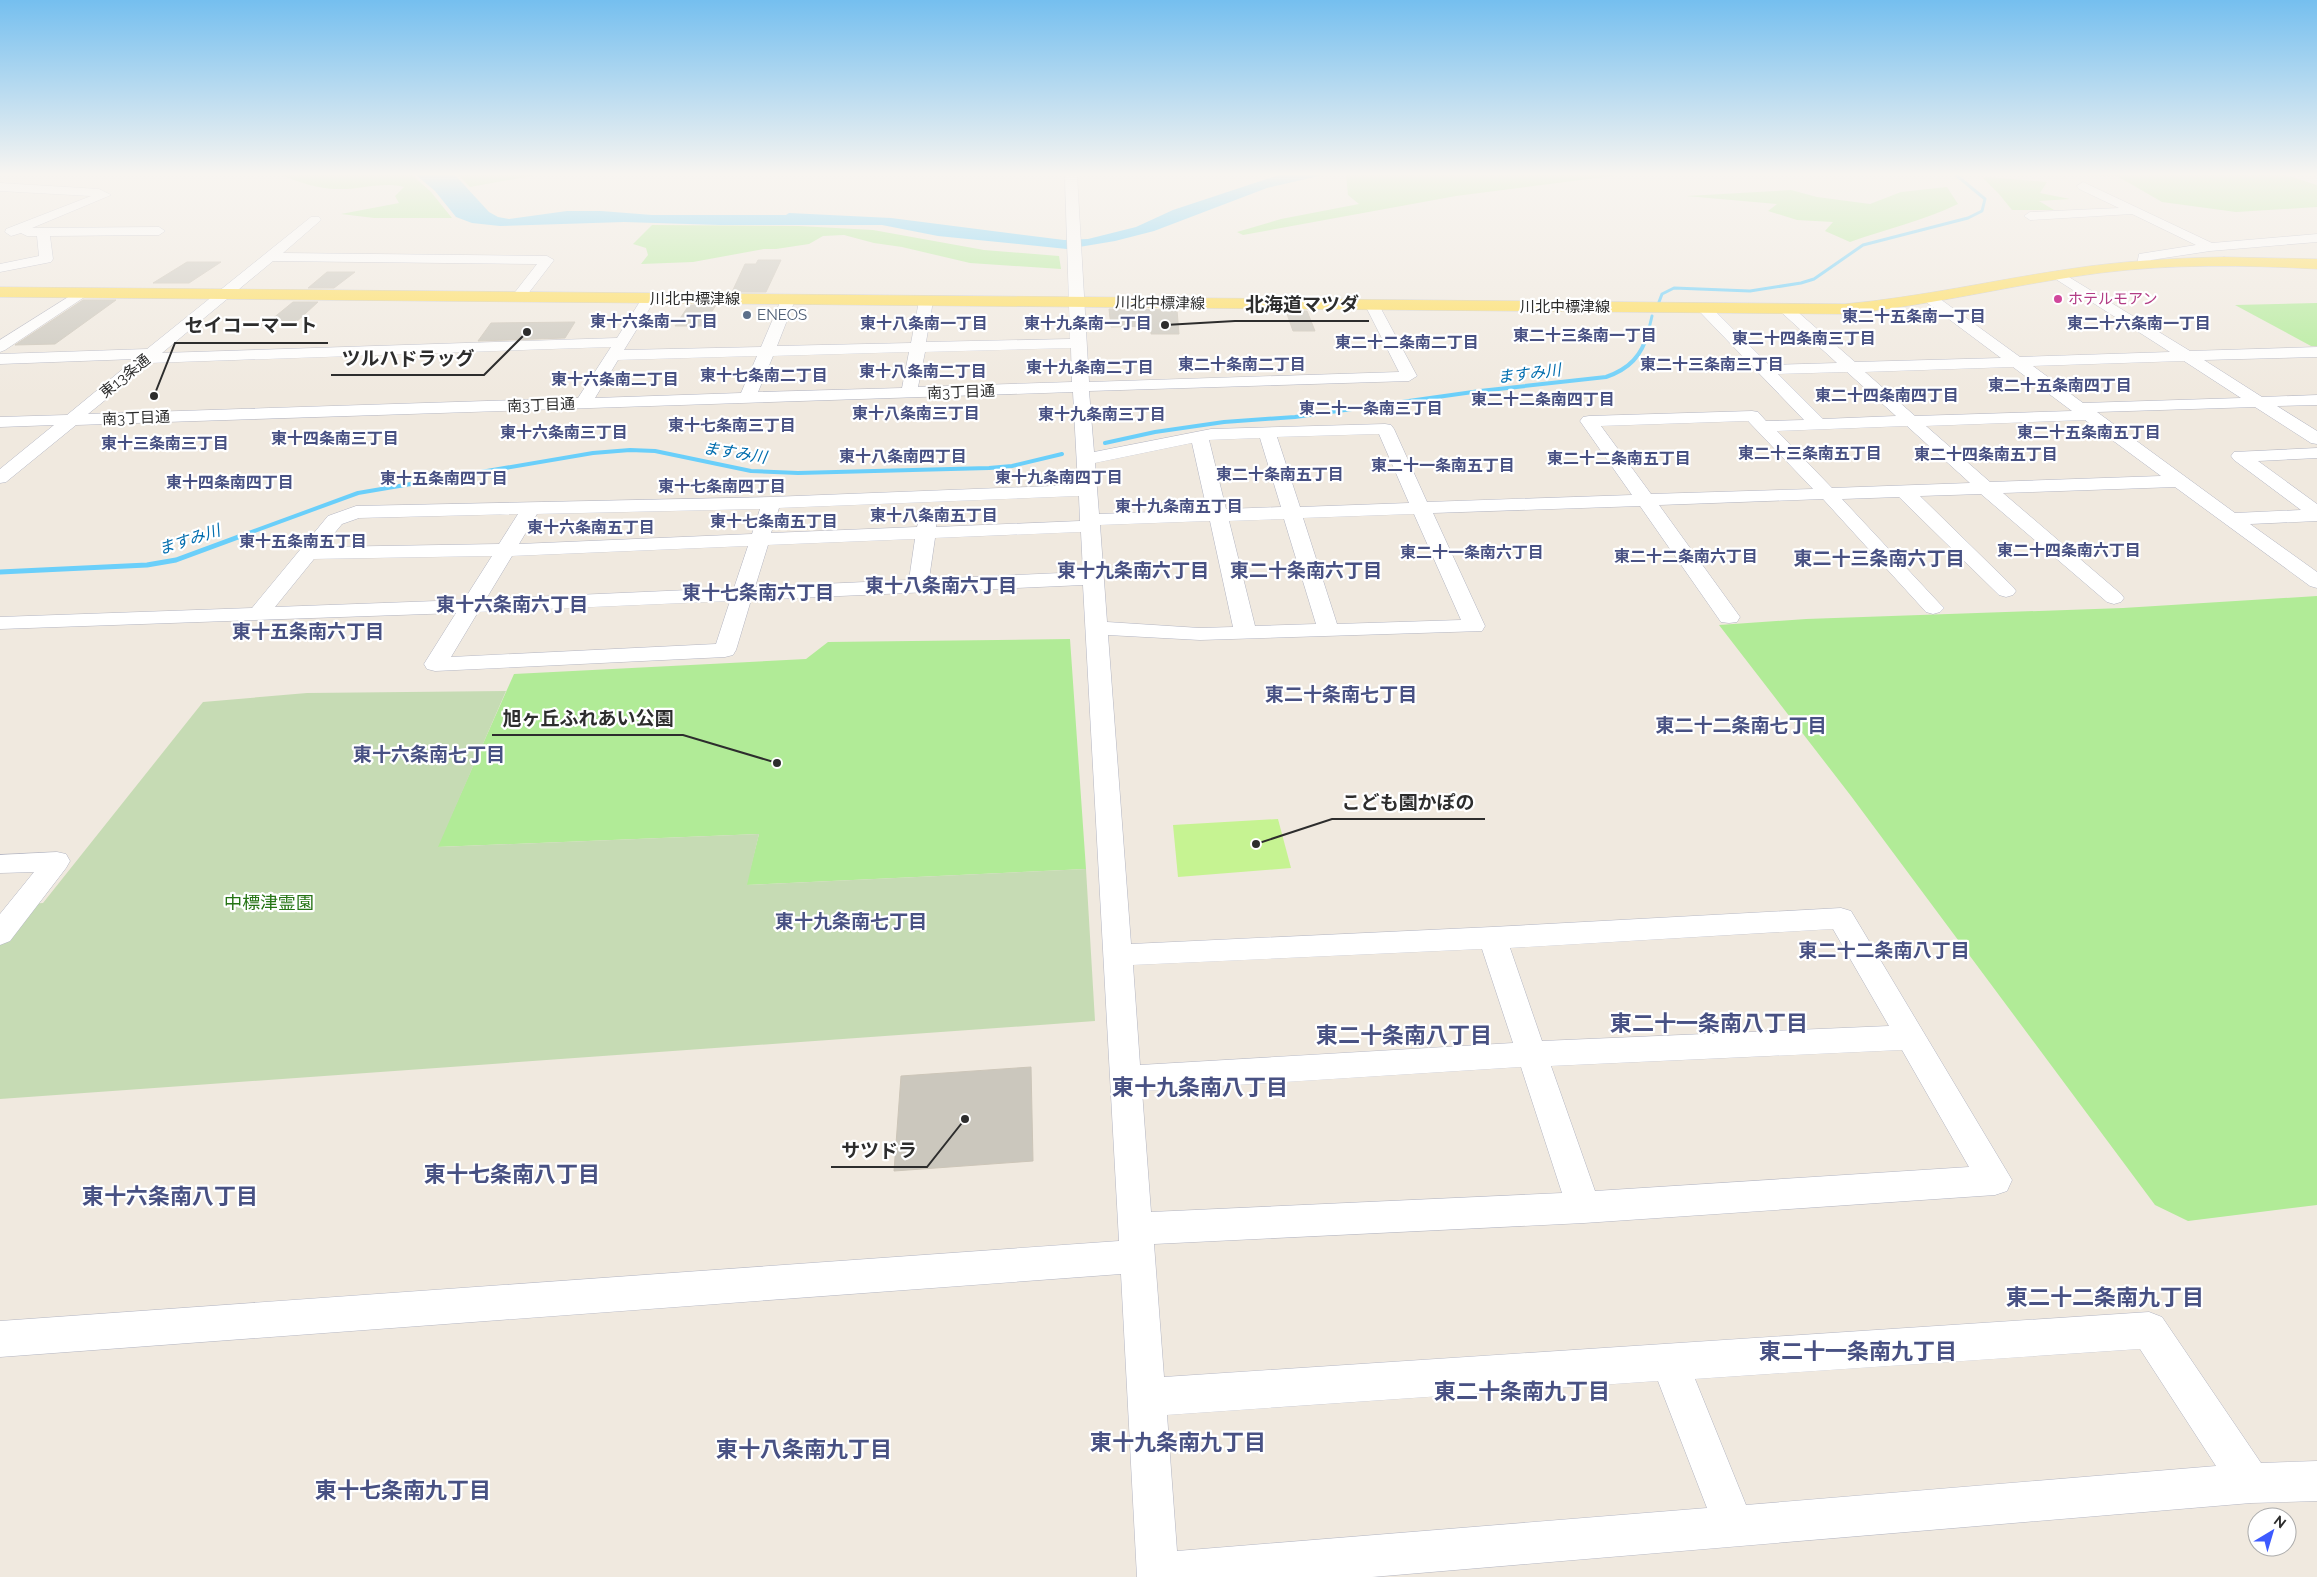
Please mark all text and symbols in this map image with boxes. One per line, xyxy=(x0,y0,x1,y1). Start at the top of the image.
callout: 北海道マツダ xyxy=(1235,287,1369,321)
street label: 川北中標津線 xyxy=(650,290,740,308)
place label: ホテルモアン xyxy=(2068,290,2157,308)
street label: 川北中標津線 xyxy=(1115,293,1205,313)
text: 北海道マツダ xyxy=(1245,293,1359,315)
marker: ホテルモアン xyxy=(2052,293,2064,305)
street label: 川北中標津線 xyxy=(1520,298,1610,316)
place label: ENEOS xyxy=(757,306,807,324)
district label: 東二十五条南一丁目 xyxy=(1842,307,1986,326)
callout: セイコーマート xyxy=(175,309,328,343)
marker: ENEOS xyxy=(741,309,753,321)
district label: 東十六条南一丁目 xyxy=(590,312,718,331)
text: セイコーマート xyxy=(184,314,318,336)
district label: 東十八条南一丁目 xyxy=(860,314,988,333)
district label: 東十九条南一丁目 xyxy=(1024,314,1152,333)
district label: 東二十六条南一丁目 xyxy=(2067,314,2211,333)
district label: 東二十三条南一丁目 xyxy=(1513,326,1657,345)
district label: 東二十四条南三丁目 xyxy=(1732,329,1876,348)
district label: 東二十二条南二丁目 xyxy=(1335,333,1479,352)
callout: ツルハドラッグ xyxy=(331,341,484,375)
text: ツルハドラッグ xyxy=(341,347,475,369)
street label: 東13条通 xyxy=(96,350,154,402)
district label: 東二十条南二丁目 xyxy=(1178,355,1306,374)
district label: 東二十三条南三丁目 xyxy=(1640,355,1784,374)
district label: 東十九条南二丁目 xyxy=(1026,358,1154,377)
water label: ますみ川 xyxy=(1496,360,1564,387)
district label: 東十八条南二丁目 xyxy=(859,362,987,381)
district label: 東十七条南二丁目 xyxy=(700,366,828,385)
district label: 東十六条南二丁目 xyxy=(551,370,679,389)
district label: 東二十五条南四丁目 xyxy=(1988,376,2132,395)
street label: 南3丁目通 xyxy=(927,382,995,402)
district label: 東二十四条南四丁目 xyxy=(1815,386,1959,405)
district label: 東二十二条南四丁目 xyxy=(1471,390,1615,409)
street label: 南3丁目通 xyxy=(507,395,575,415)
district label: 東二十一条南三丁目 xyxy=(1299,399,1443,418)
district label: 東十八条南三丁目 xyxy=(852,404,980,423)
district label: 東十九条南三丁目 xyxy=(1038,405,1166,424)
street label: 南3丁目通 xyxy=(102,408,170,428)
district label: 東十七条南三丁目 xyxy=(668,416,796,435)
district label: 東十六条南三丁目 xyxy=(500,423,628,442)
district label: 東二十五条南五丁目 xyxy=(2017,423,2161,442)
district label: 東十四条南三丁目 xyxy=(271,429,399,448)
district label: 東十三条南三丁目 xyxy=(101,434,229,453)
water label: ますみ川 xyxy=(702,438,770,467)
district label: 東二十三条南五丁目 xyxy=(1738,444,1882,463)
district label: 東二十四条南五丁目 xyxy=(1914,445,2058,464)
district label: 東十八条南四丁目 xyxy=(839,447,967,466)
district label: 東二十二条南五丁目 xyxy=(1547,449,1691,468)
district label: 東二十一条南五丁目 xyxy=(1371,456,1515,475)
district label: 東二十条南五丁目 xyxy=(1216,465,1344,484)
district label: 東十九条南四丁目 xyxy=(995,468,1123,487)
district label: 東十五条南四丁目 xyxy=(380,469,508,488)
district label: 東十四条南四丁目 xyxy=(166,473,294,492)
district label: 東十七条南四丁目 xyxy=(658,477,786,496)
district label: 東十九条南五丁目 xyxy=(1115,497,1243,516)
district label: 東十八条南五丁目 xyxy=(870,506,998,525)
district label: 東十七条南五丁目 xyxy=(710,512,838,531)
district label: 東十六条南五丁目 xyxy=(527,518,655,537)
water label: ますみ川 xyxy=(156,520,224,558)
district label: 東十五条南五丁目 xyxy=(239,532,367,551)
district label: 東二十四条南六丁目 xyxy=(1997,541,2141,560)
district label: 東二十一条南六丁目 xyxy=(1400,543,1544,562)
district label: 東二十二条南六丁目 xyxy=(1614,547,1758,566)
district label: 東二十三条南六丁目 xyxy=(1793,547,1965,569)
district label: 東十九条南六丁目 xyxy=(1057,559,1209,581)
district label: 東二十条南六丁目 xyxy=(1230,559,1382,581)
district label: 東十八条南六丁目 xyxy=(865,574,1017,596)
district label: 東十七条南六丁目 xyxy=(682,581,834,603)
district label: 東十六条南六丁目 xyxy=(436,593,588,615)
district label: 東十五条南六丁目 xyxy=(232,620,384,642)
district label: 東二十条南七丁目 xyxy=(1265,683,1417,705)
callout: 旭ヶ丘ふれあい公園 xyxy=(492,701,683,735)
text: 旭ヶ丘ふれあい公園 xyxy=(502,707,674,729)
district label: 東二十二条南七丁目 xyxy=(1655,714,1827,736)
district label: 東十六条南七丁目 xyxy=(353,743,505,765)
callout: こども園かぽの xyxy=(1332,785,1485,819)
text: こども園かぽの xyxy=(1341,791,1475,813)
park label: 中標津霊園 xyxy=(224,892,314,913)
district label: 東十九条南七丁目 xyxy=(775,910,927,932)
district label: 東二十二条南八丁目 xyxy=(1798,939,1970,961)
district label: 東二十一条南八丁目 xyxy=(1610,1010,1808,1036)
district label: 東二十条南八丁目 xyxy=(1316,1022,1492,1048)
district label: 東十九条南八丁目 xyxy=(1112,1074,1288,1100)
callout: サツドラ xyxy=(831,1133,927,1167)
text: サツドラ xyxy=(841,1139,917,1161)
district label: 東十七条南八丁目 xyxy=(424,1161,600,1187)
district label: 東十六条南八丁目 xyxy=(82,1183,258,1209)
district label: 東二十二条南九丁目 xyxy=(2006,1284,2204,1310)
district label: 東二十一条南九丁目 xyxy=(1759,1338,1957,1364)
district label: 東二十条南九丁目 xyxy=(1434,1378,1610,1404)
district label: 東十九条南九丁目 xyxy=(1090,1429,1266,1455)
district label: 東十八条南九丁目 xyxy=(716,1436,892,1462)
district label: 東十七条南九丁目 xyxy=(315,1477,491,1503)
north arrow xyxy=(2247,1507,2297,1557)
text: N xyxy=(2271,1512,2289,1531)

